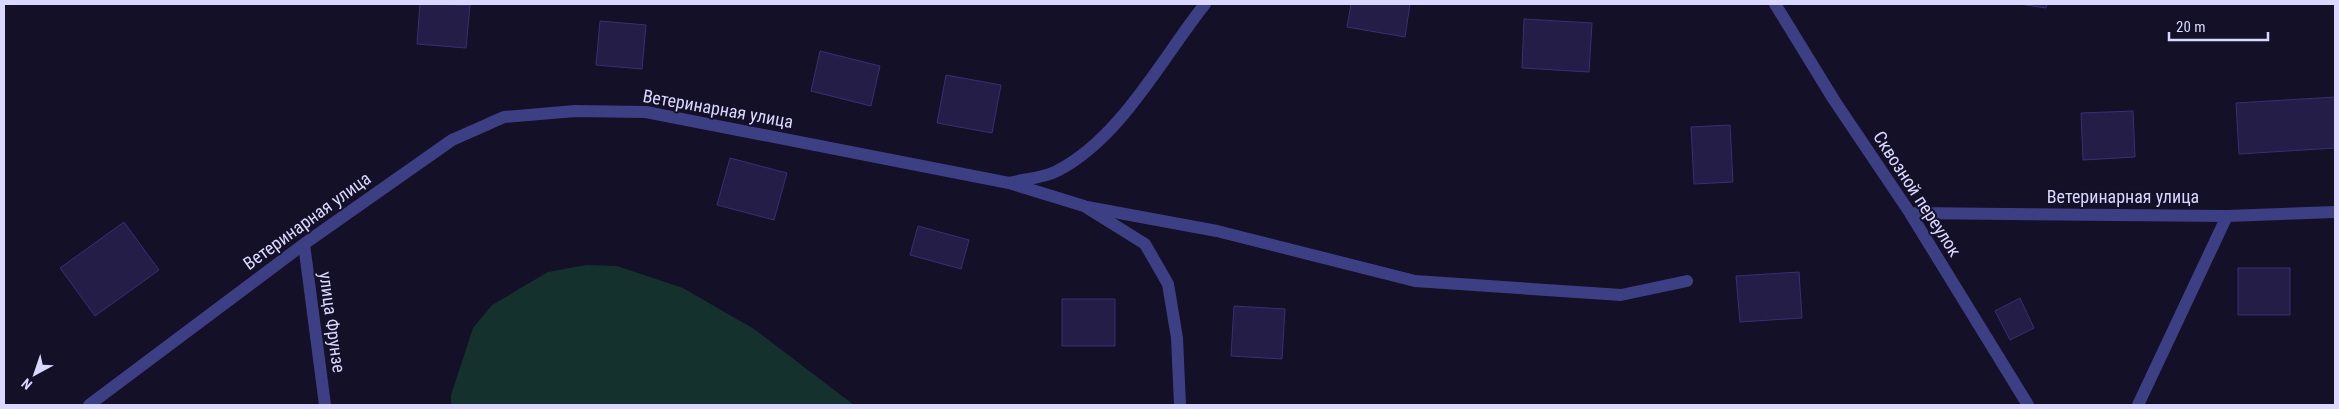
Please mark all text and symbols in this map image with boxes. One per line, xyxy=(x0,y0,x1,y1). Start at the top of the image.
scale bar xyxy=(2169,10,2268,42)
text: 20 m xyxy=(2176,18,2206,36)
street label: Ветеринарная улица xyxy=(641,85,795,132)
street label: Сквозной переулок xyxy=(1869,127,1966,261)
street label: Ветеринарная улица xyxy=(239,167,375,274)
street label: Ветеринарная улица xyxy=(2047,186,2199,207)
street label: улица Фрунзе xyxy=(315,270,350,374)
north arrow xyxy=(10,349,60,399)
text: N xyxy=(18,375,35,393)

